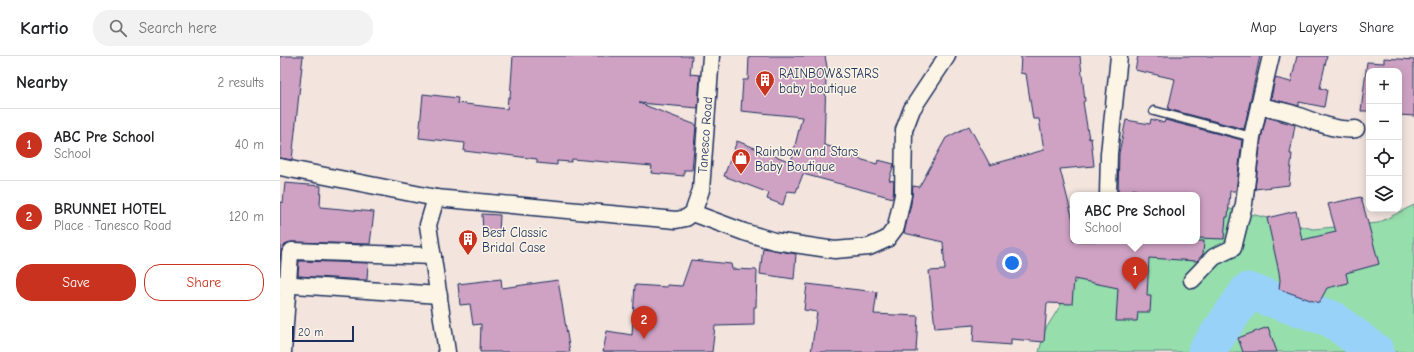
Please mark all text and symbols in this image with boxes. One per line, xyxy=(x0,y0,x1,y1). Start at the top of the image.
search box xyxy=(93,10,373,46)
text: Kartio xyxy=(20,17,69,39)
icon: search xyxy=(107,17,129,39)
text: Search here xyxy=(139,19,217,37)
text: Map xyxy=(1250,19,1277,36)
text: Layers xyxy=(1299,19,1337,36)
text: Share xyxy=(1359,19,1394,36)
place label: RAINBOW&STARS baby boutique xyxy=(779,66,879,96)
map controls xyxy=(1366,68,1402,212)
button: + xyxy=(1366,68,1402,104)
building icon: RAINBOW&STARS baby boutique xyxy=(754,69,776,97)
text: Nearby xyxy=(16,73,67,92)
text: 2 results xyxy=(217,75,264,90)
street label: Tanesco Road xyxy=(695,96,715,174)
button: − xyxy=(1366,104,1402,140)
text: ABC Pre School xyxy=(54,128,155,146)
text: 1 xyxy=(26,137,32,152)
text: 40 m xyxy=(235,137,264,152)
button: locate xyxy=(1366,140,1402,176)
place label: Rainbow and Stars Baby Boutique xyxy=(755,144,858,174)
text: School xyxy=(54,146,91,161)
shop icon: Rainbow and Stars Baby Boutique xyxy=(730,147,752,175)
button: layers xyxy=(1366,176,1402,212)
popup xyxy=(1070,192,1200,244)
text: BRUNNEI HOTEL xyxy=(54,200,166,218)
text: ABC Pre School xyxy=(1085,202,1185,220)
text: 2 xyxy=(26,209,32,224)
text: 120 m xyxy=(229,209,264,224)
text: Place · Tanesco Road xyxy=(54,218,172,233)
text: School xyxy=(1085,220,1122,235)
place label: Best Classic Bridal Case xyxy=(482,225,548,255)
building icon: Best Classic Bridal Case xyxy=(457,228,479,256)
your location xyxy=(1002,253,1022,273)
pin: 1 xyxy=(1122,257,1148,290)
button: Save xyxy=(16,264,136,301)
button: Share xyxy=(144,264,264,301)
pin: 2 xyxy=(631,306,657,339)
scale bar xyxy=(292,324,354,343)
text: 20 m xyxy=(298,326,323,339)

